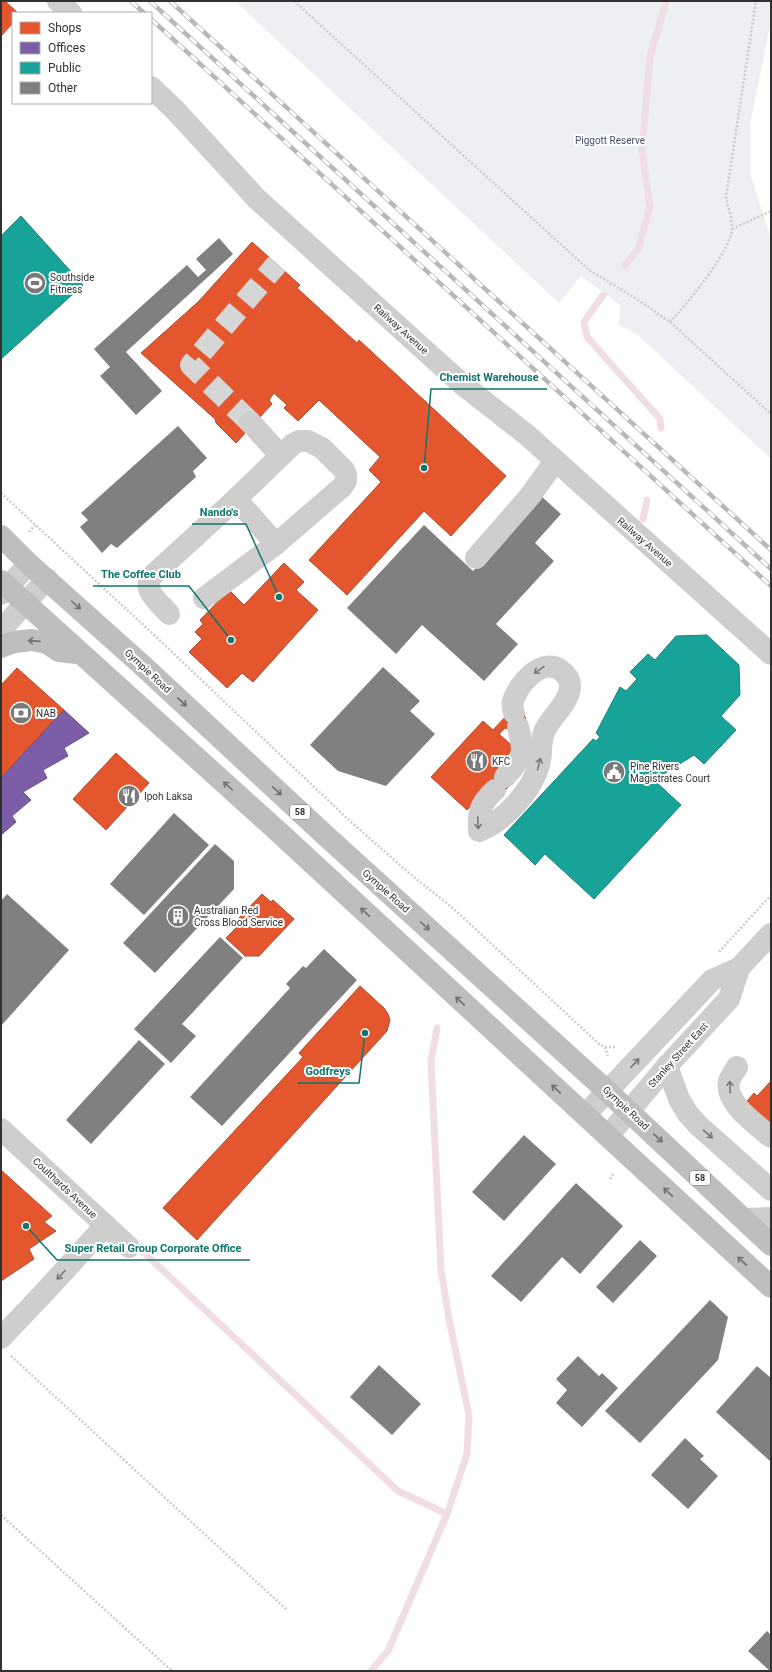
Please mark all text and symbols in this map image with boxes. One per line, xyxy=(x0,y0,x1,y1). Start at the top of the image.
legend xyxy=(12,12,152,104)
text: Shops xyxy=(48,21,82,35)
text: Offices xyxy=(48,41,85,55)
text: Public xyxy=(48,61,81,75)
text: Other xyxy=(48,81,77,95)
park label: Piggott Reserve xyxy=(575,135,645,146)
sports icon: Southside Fitness xyxy=(22,270,48,296)
place label: Southside Fitness xyxy=(50,272,94,295)
street label: Railway Avenue xyxy=(372,302,430,356)
callout: Chemist Warehouse xyxy=(431,366,547,389)
text: Chemist Warehouse xyxy=(439,371,539,384)
callout: Nando's xyxy=(192,501,246,524)
text: Nando's xyxy=(200,506,239,519)
street label: Railway Avenue xyxy=(615,515,675,569)
callout: The Coffee Club xyxy=(93,563,189,586)
text: The Coffee Club xyxy=(101,568,181,581)
one-way arrow xyxy=(70,601,81,610)
one-way arrow xyxy=(28,637,41,644)
street label: Gympie Road xyxy=(123,647,173,695)
one-way arrow xyxy=(533,666,544,674)
one-way arrow xyxy=(177,698,187,707)
bank icon: NAB xyxy=(8,700,34,726)
place label: NAB xyxy=(36,708,56,719)
restaurant icon: KFC xyxy=(464,748,490,774)
place label: KFC xyxy=(492,756,511,767)
one-way arrow xyxy=(535,758,543,771)
public building icon: Pine Rivers Magistrates Court xyxy=(601,759,627,785)
place label: Pine Rivers Magistrates Court xyxy=(630,761,710,784)
one-way arrow xyxy=(223,781,233,791)
restaurant icon: Ipoh Laksa xyxy=(116,783,142,809)
one-way arrow xyxy=(272,786,282,796)
place label: Ipoh Laksa xyxy=(144,791,193,802)
road number: 58 xyxy=(290,805,310,819)
one-way arrow xyxy=(475,816,482,829)
street label: Gympie Road xyxy=(360,867,412,915)
building icon: Australian Red Cross Blood Service xyxy=(165,903,191,929)
place label: Australian Red Cross Blood Service xyxy=(194,905,283,928)
one-way arrow xyxy=(360,907,370,917)
one-way arrow xyxy=(419,921,429,930)
one-way arrow xyxy=(455,996,466,1005)
street label: Stanley Street East xyxy=(646,1020,710,1090)
one-way arrow xyxy=(630,1058,639,1068)
callout: Godfreys xyxy=(298,1060,359,1083)
text: Godfreys xyxy=(306,1065,351,1078)
one-way arrow xyxy=(727,1081,734,1094)
one-way arrow xyxy=(551,1084,561,1093)
street label: Gympie Road xyxy=(601,1084,651,1132)
one-way arrow xyxy=(703,1129,713,1139)
one-way arrow xyxy=(653,1133,663,1143)
street label: Coulthards Avenue xyxy=(31,1155,99,1221)
road number: 58 xyxy=(690,1171,710,1185)
one-way arrow xyxy=(663,1188,673,1197)
callout: Super Retail Group Corporate Office xyxy=(57,1237,250,1260)
text: Super Retail Group Corporate Office xyxy=(64,1242,242,1255)
one-way arrow xyxy=(737,1256,747,1265)
one-way arrow xyxy=(56,1270,65,1280)

